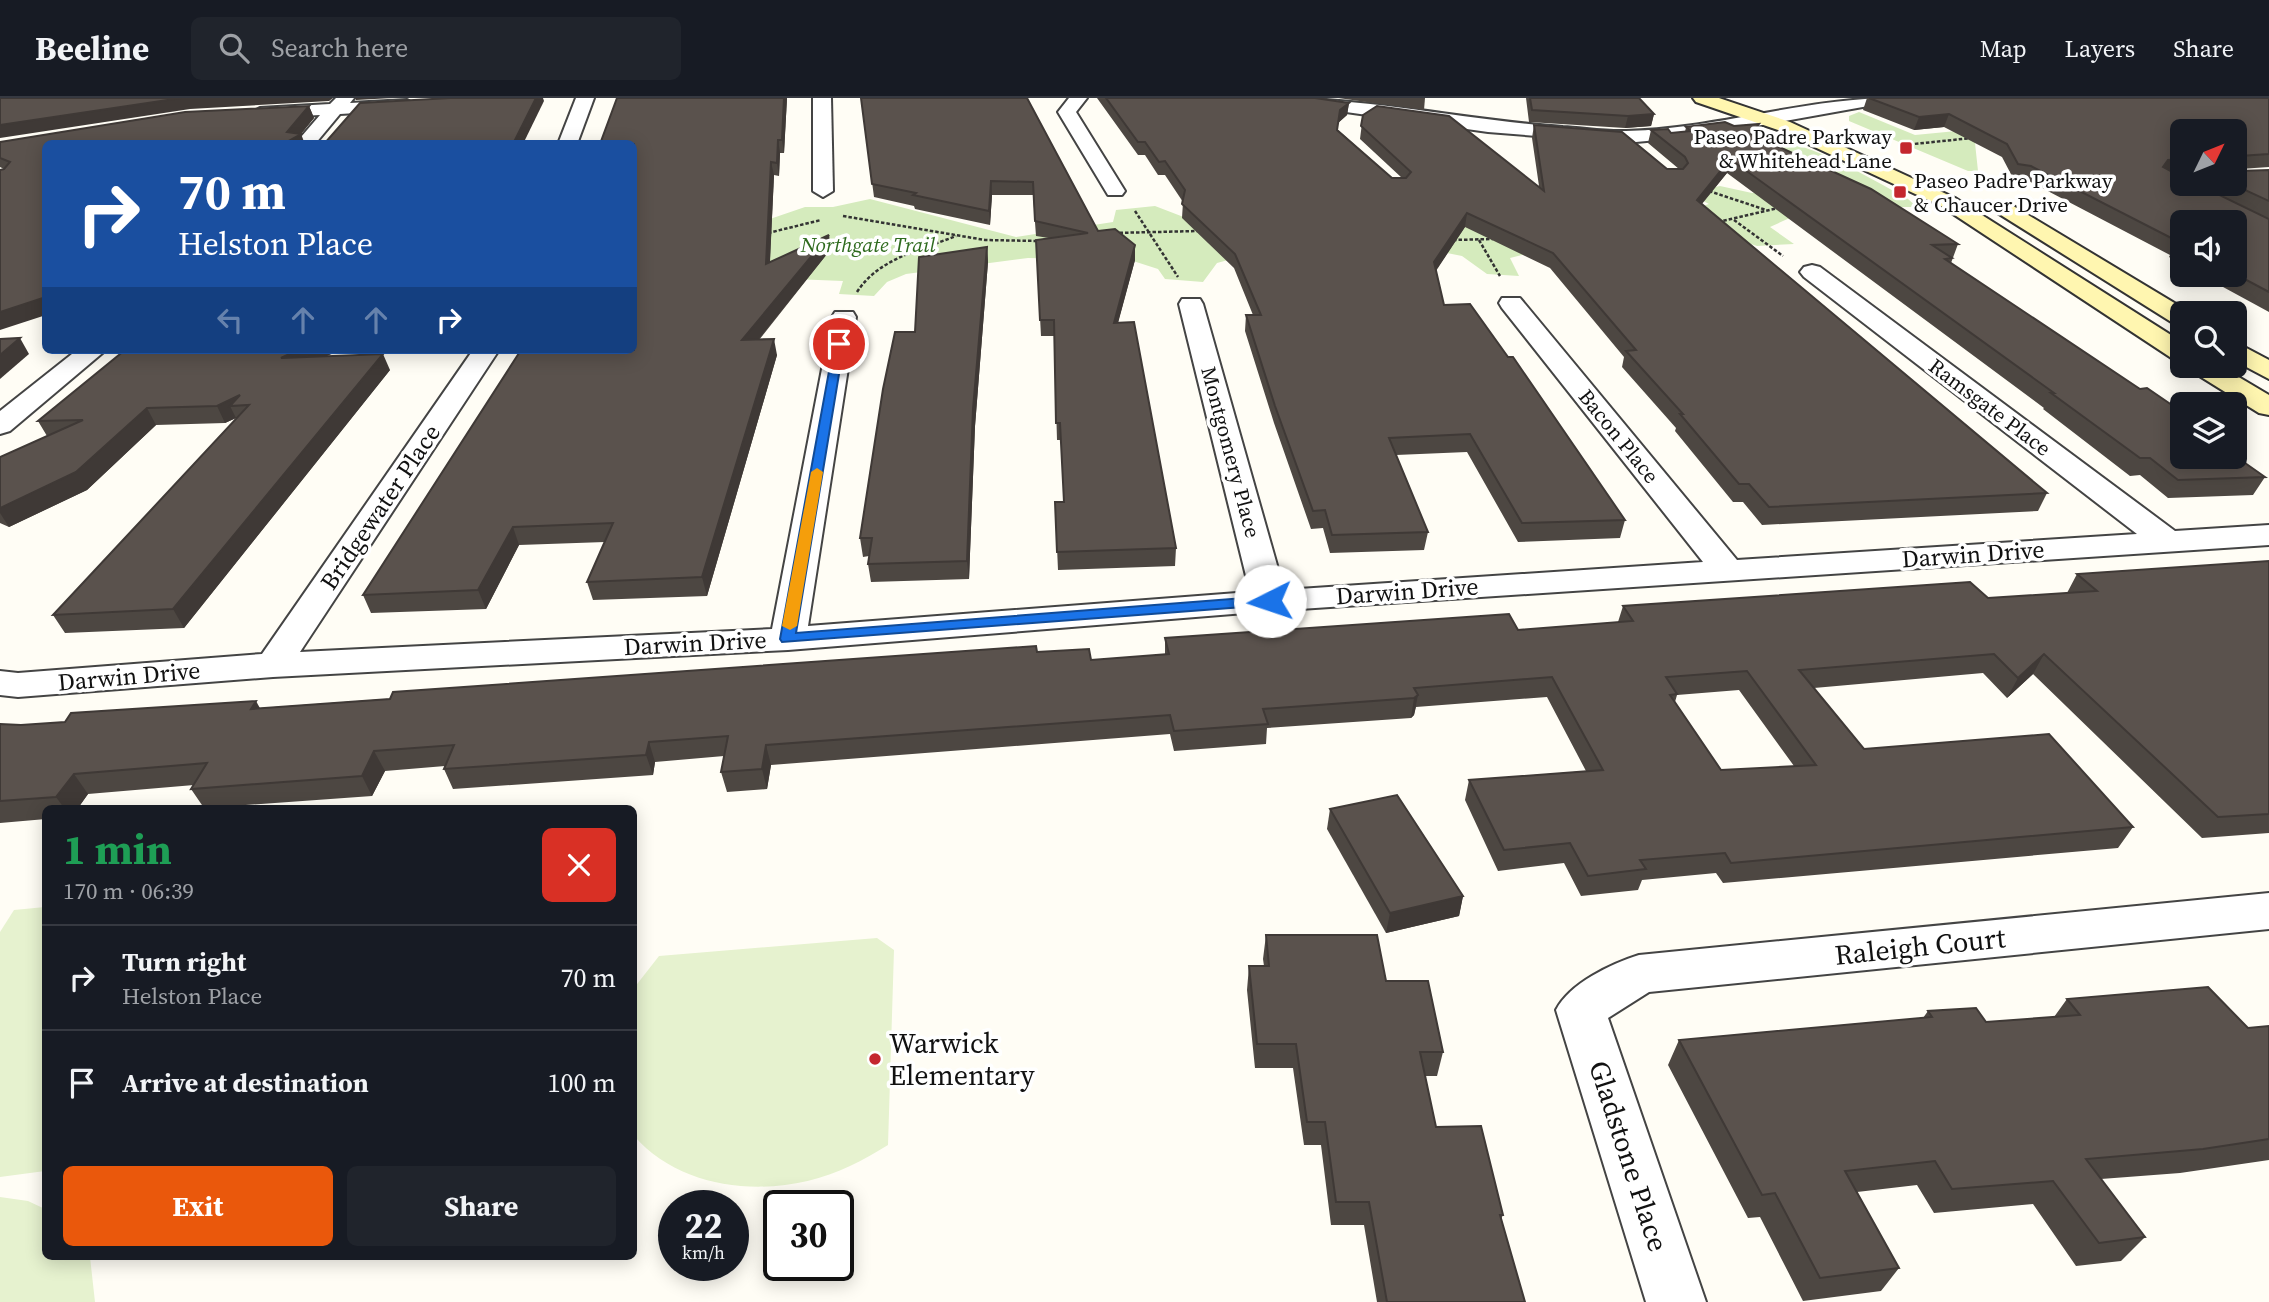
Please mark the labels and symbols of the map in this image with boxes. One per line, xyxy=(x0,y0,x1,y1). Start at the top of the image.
north arrow xyxy=(2170,119,2247,196)
place label: Paseo Padre Parkway & Whitehead Lane xyxy=(1693,122,1892,175)
marker: Paseo Padre Parkway & Whitehead Lane xyxy=(1898,140,1914,156)
place label: Paseo Padre Parkway & Chaucer Drive xyxy=(1914,166,2113,219)
marker: Paseo Padre Parkway & Chaucer Drive xyxy=(1892,184,1908,200)
park label: Northgate Trail xyxy=(800,230,936,259)
pin xyxy=(809,314,869,374)
street label: Ramsgate Place xyxy=(1923,352,2057,462)
street label: Montgomery Place xyxy=(1194,363,1268,541)
street label: Bacon Place xyxy=(1572,383,1666,489)
street label: Bridgewater Place xyxy=(312,418,448,596)
street label: Darwin Drive xyxy=(1901,533,2045,575)
position arrow xyxy=(1233,564,1307,638)
street label: Darwin Drive xyxy=(1335,570,1479,612)
street label: Darwin Drive xyxy=(623,623,767,663)
street label: Darwin Drive xyxy=(56,653,202,699)
street label: Raleigh Court xyxy=(1833,918,2008,974)
place label: Warwick Elementary xyxy=(889,1024,1035,1094)
marker: Warwick Elementary xyxy=(867,1051,883,1067)
street label: Gladstone Place xyxy=(1580,1056,1678,1256)
speed limit sign: 30 xyxy=(763,1190,854,1281)

